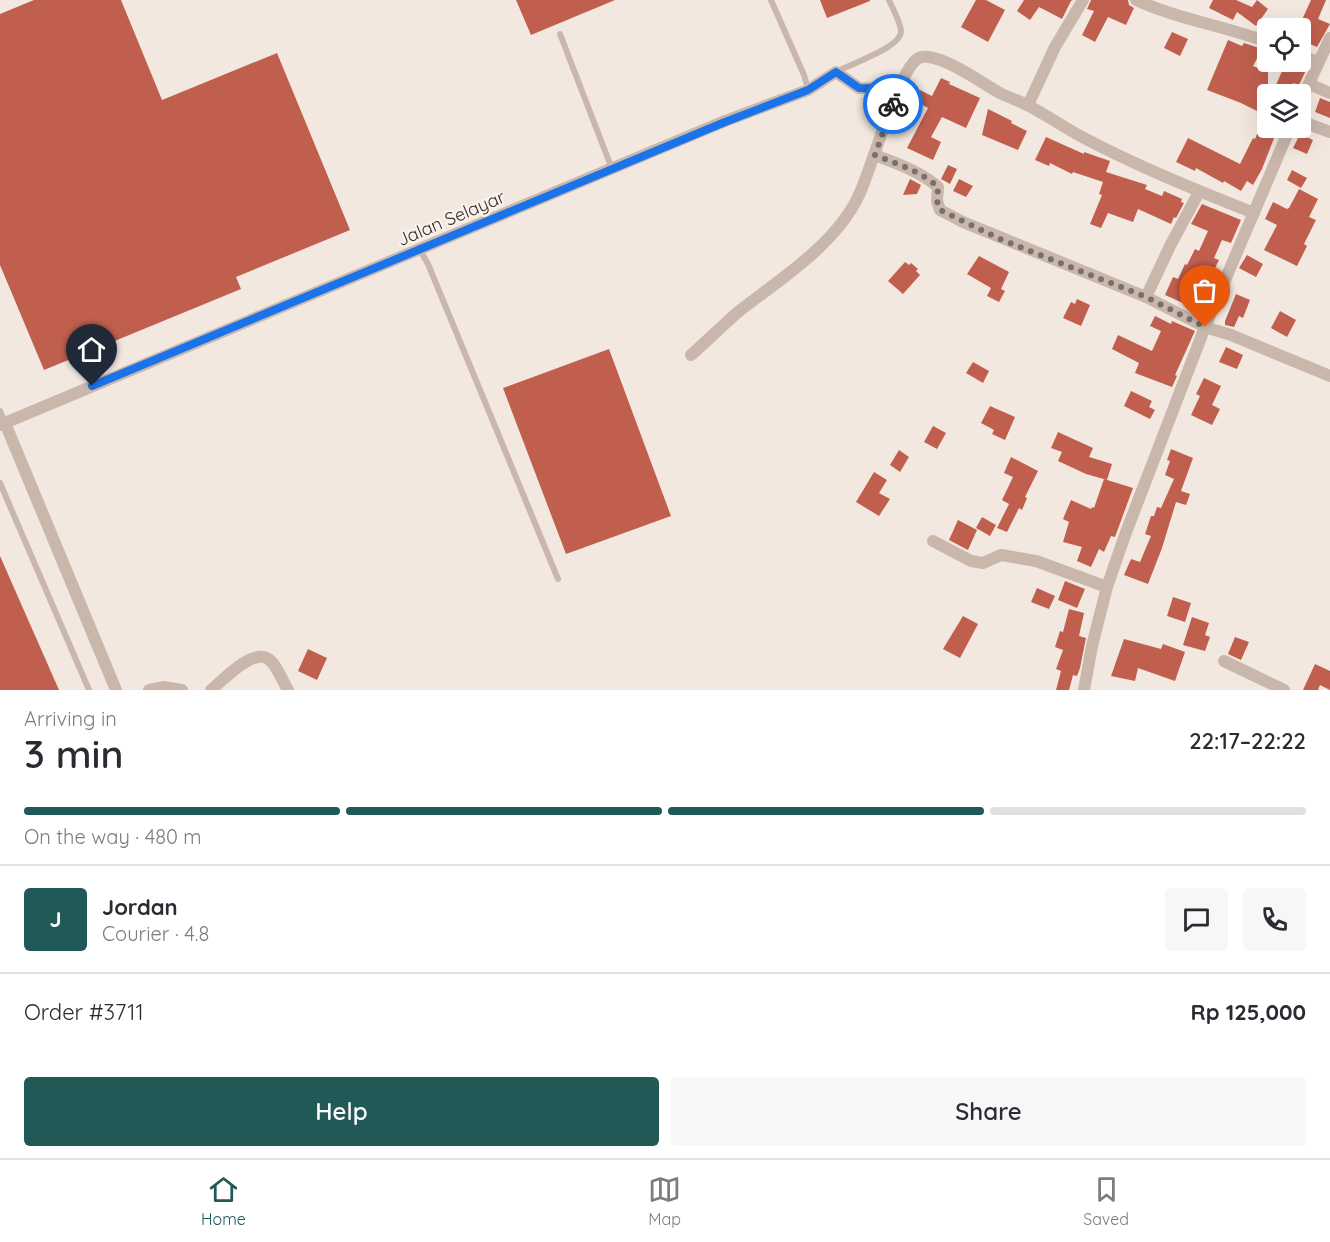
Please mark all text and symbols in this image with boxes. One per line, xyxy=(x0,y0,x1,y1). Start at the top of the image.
map controls xyxy=(1257,18,1311,138)
button: locate xyxy=(1257,18,1311,72)
courier xyxy=(863,74,923,134)
button: layers xyxy=(1257,84,1311,138)
icon: bike xyxy=(877,88,910,121)
street label: Jalan Selayar xyxy=(394,185,508,251)
pin xyxy=(1179,265,1230,327)
icon: bag xyxy=(1188,274,1221,307)
pin xyxy=(66,324,117,386)
icon: home xyxy=(75,333,108,366)
text: Arriving in xyxy=(24,706,117,731)
text: 22:17–22:22 xyxy=(1189,727,1306,755)
text: 3 min xyxy=(24,729,123,778)
text: On the way · 480 m xyxy=(24,824,202,849)
button: chat xyxy=(1165,888,1228,951)
button: phone xyxy=(1243,888,1306,951)
text: Jordan xyxy=(102,893,178,921)
text: J xyxy=(49,905,62,933)
text: Courier · 4.8 xyxy=(102,921,209,946)
text: Order #3711 xyxy=(24,998,144,1026)
text: Rp 125,000 xyxy=(1191,998,1306,1026)
button: Help xyxy=(24,1077,659,1146)
button: Share xyxy=(671,1077,1306,1146)
tab: Home xyxy=(201,1173,246,1229)
tab: Map xyxy=(648,1173,681,1229)
tab: Saved xyxy=(1083,1173,1129,1229)

